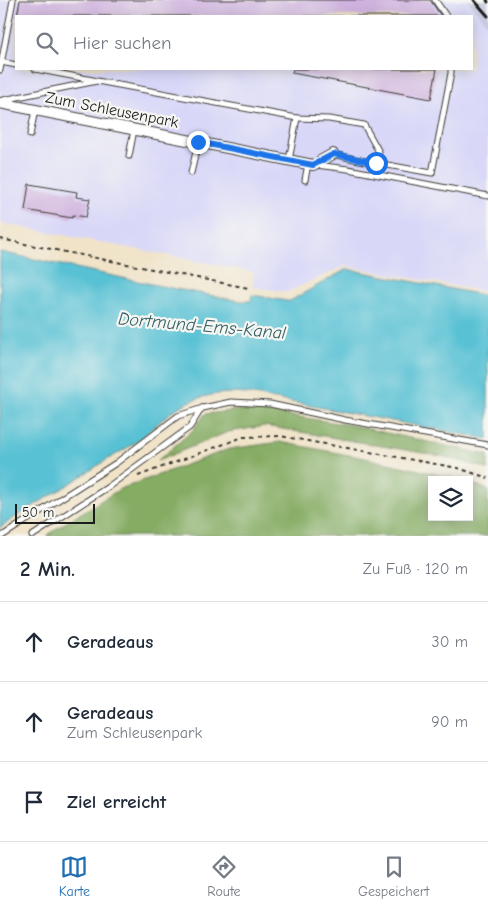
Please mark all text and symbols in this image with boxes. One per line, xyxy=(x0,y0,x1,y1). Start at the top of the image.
search box xyxy=(15,15,473,70)
icon: search xyxy=(33,29,61,57)
text: Hier suchen xyxy=(73,32,171,54)
street label: Zum Schleusenpark xyxy=(44,88,180,132)
route end xyxy=(187,131,210,154)
route start xyxy=(365,152,388,175)
water label: Dortmund-Ems-Kanal xyxy=(117,308,288,344)
map controls xyxy=(428,476,473,521)
button: layers xyxy=(428,476,473,521)
scale bar xyxy=(15,501,95,524)
text: 50 m xyxy=(22,504,54,521)
text: 2 Min. xyxy=(20,557,75,581)
text: Zu Fuß · 120 m xyxy=(363,560,468,578)
icon: ahead xyxy=(20,628,48,656)
text: Geradeaus xyxy=(67,631,153,653)
text: 30 m xyxy=(432,633,468,651)
text: Geradeaus xyxy=(67,702,153,724)
icon: ahead xyxy=(20,708,48,736)
text: 90 m xyxy=(431,713,468,731)
text: Zum Schleusenpark xyxy=(67,724,202,742)
icon: arrive xyxy=(20,788,48,816)
text: Ziel erreicht xyxy=(67,791,166,813)
tab: Karte xyxy=(59,853,90,900)
tab: Route xyxy=(207,853,241,900)
tab: Gespeichert xyxy=(358,853,429,900)

